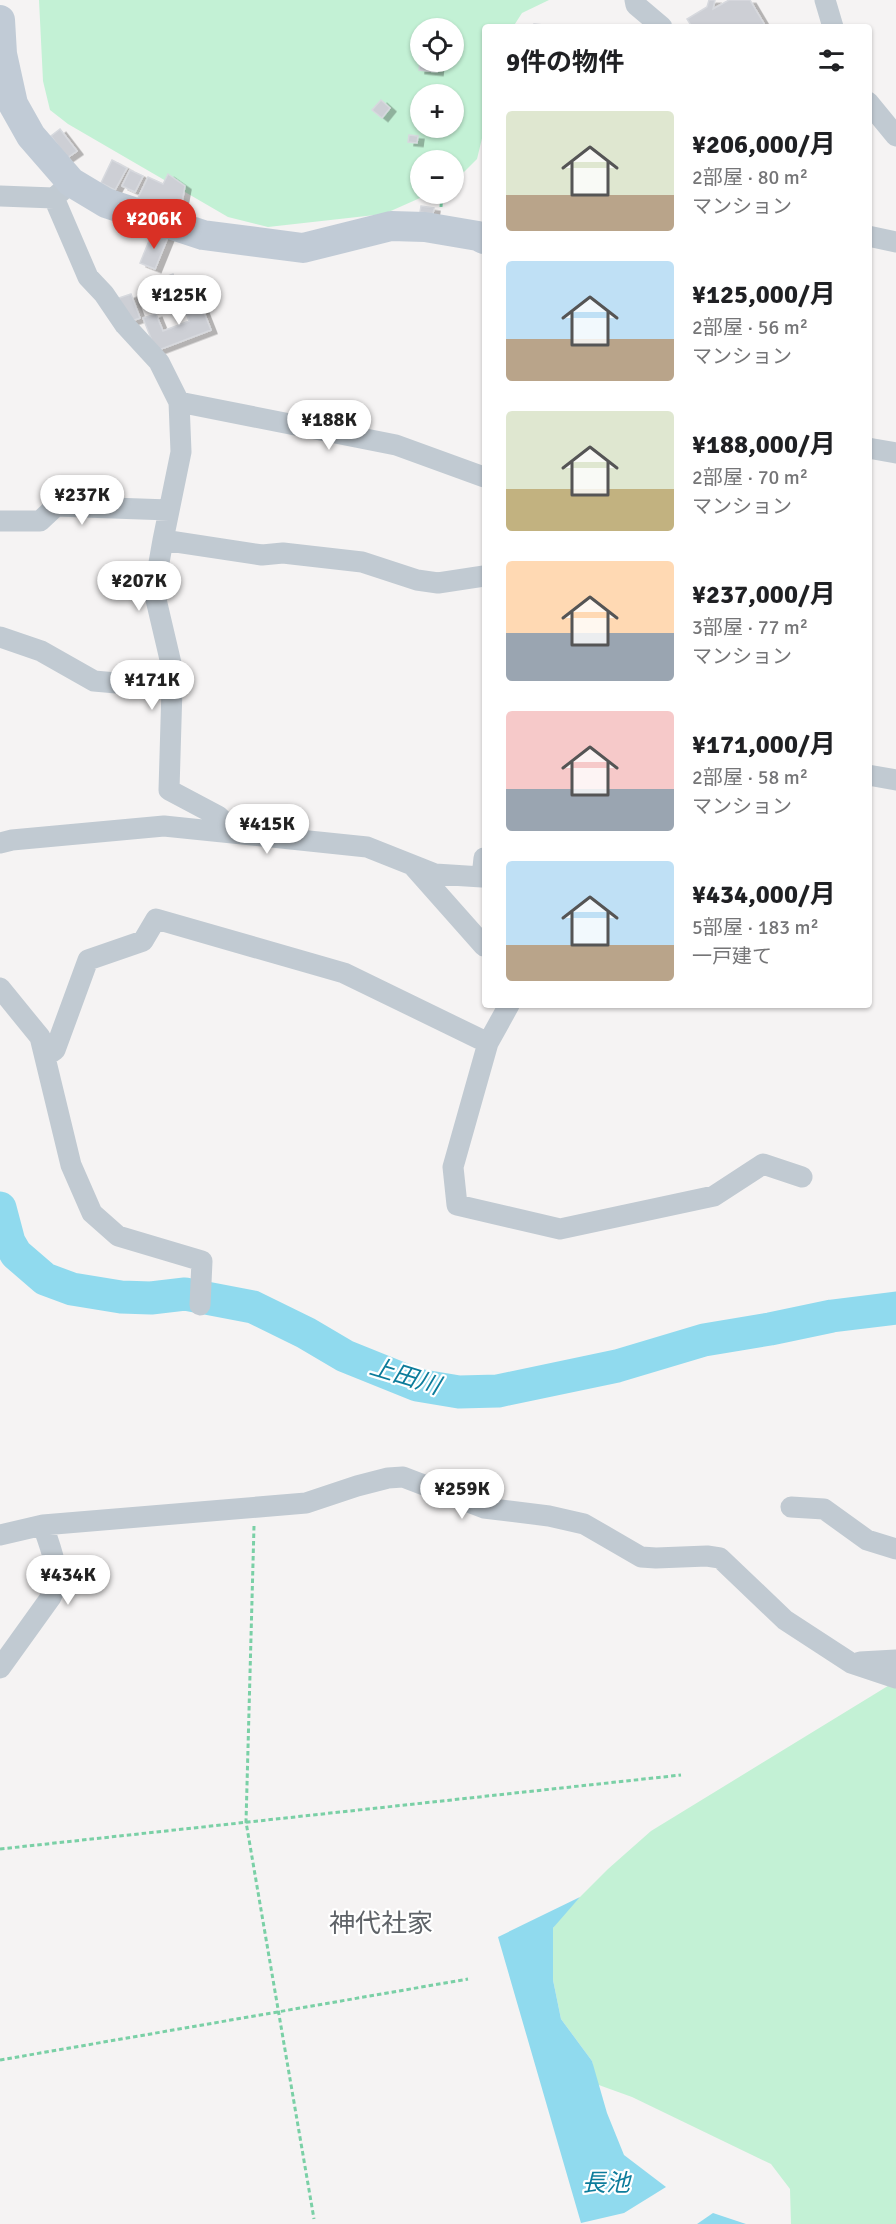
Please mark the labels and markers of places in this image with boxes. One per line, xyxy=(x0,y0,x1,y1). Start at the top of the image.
pin: ¥206K xyxy=(112,199,196,250)
pin: ¥125K xyxy=(137,275,221,326)
pin: ¥188K xyxy=(287,400,371,451)
pin: ¥237K xyxy=(40,475,124,526)
pin: ¥207K xyxy=(97,561,181,612)
pin: ¥171K xyxy=(110,660,194,711)
pin: ¥415K xyxy=(225,804,309,855)
pin: ¥259K xyxy=(420,1469,504,1520)
pin: ¥434K xyxy=(26,1555,110,1606)

